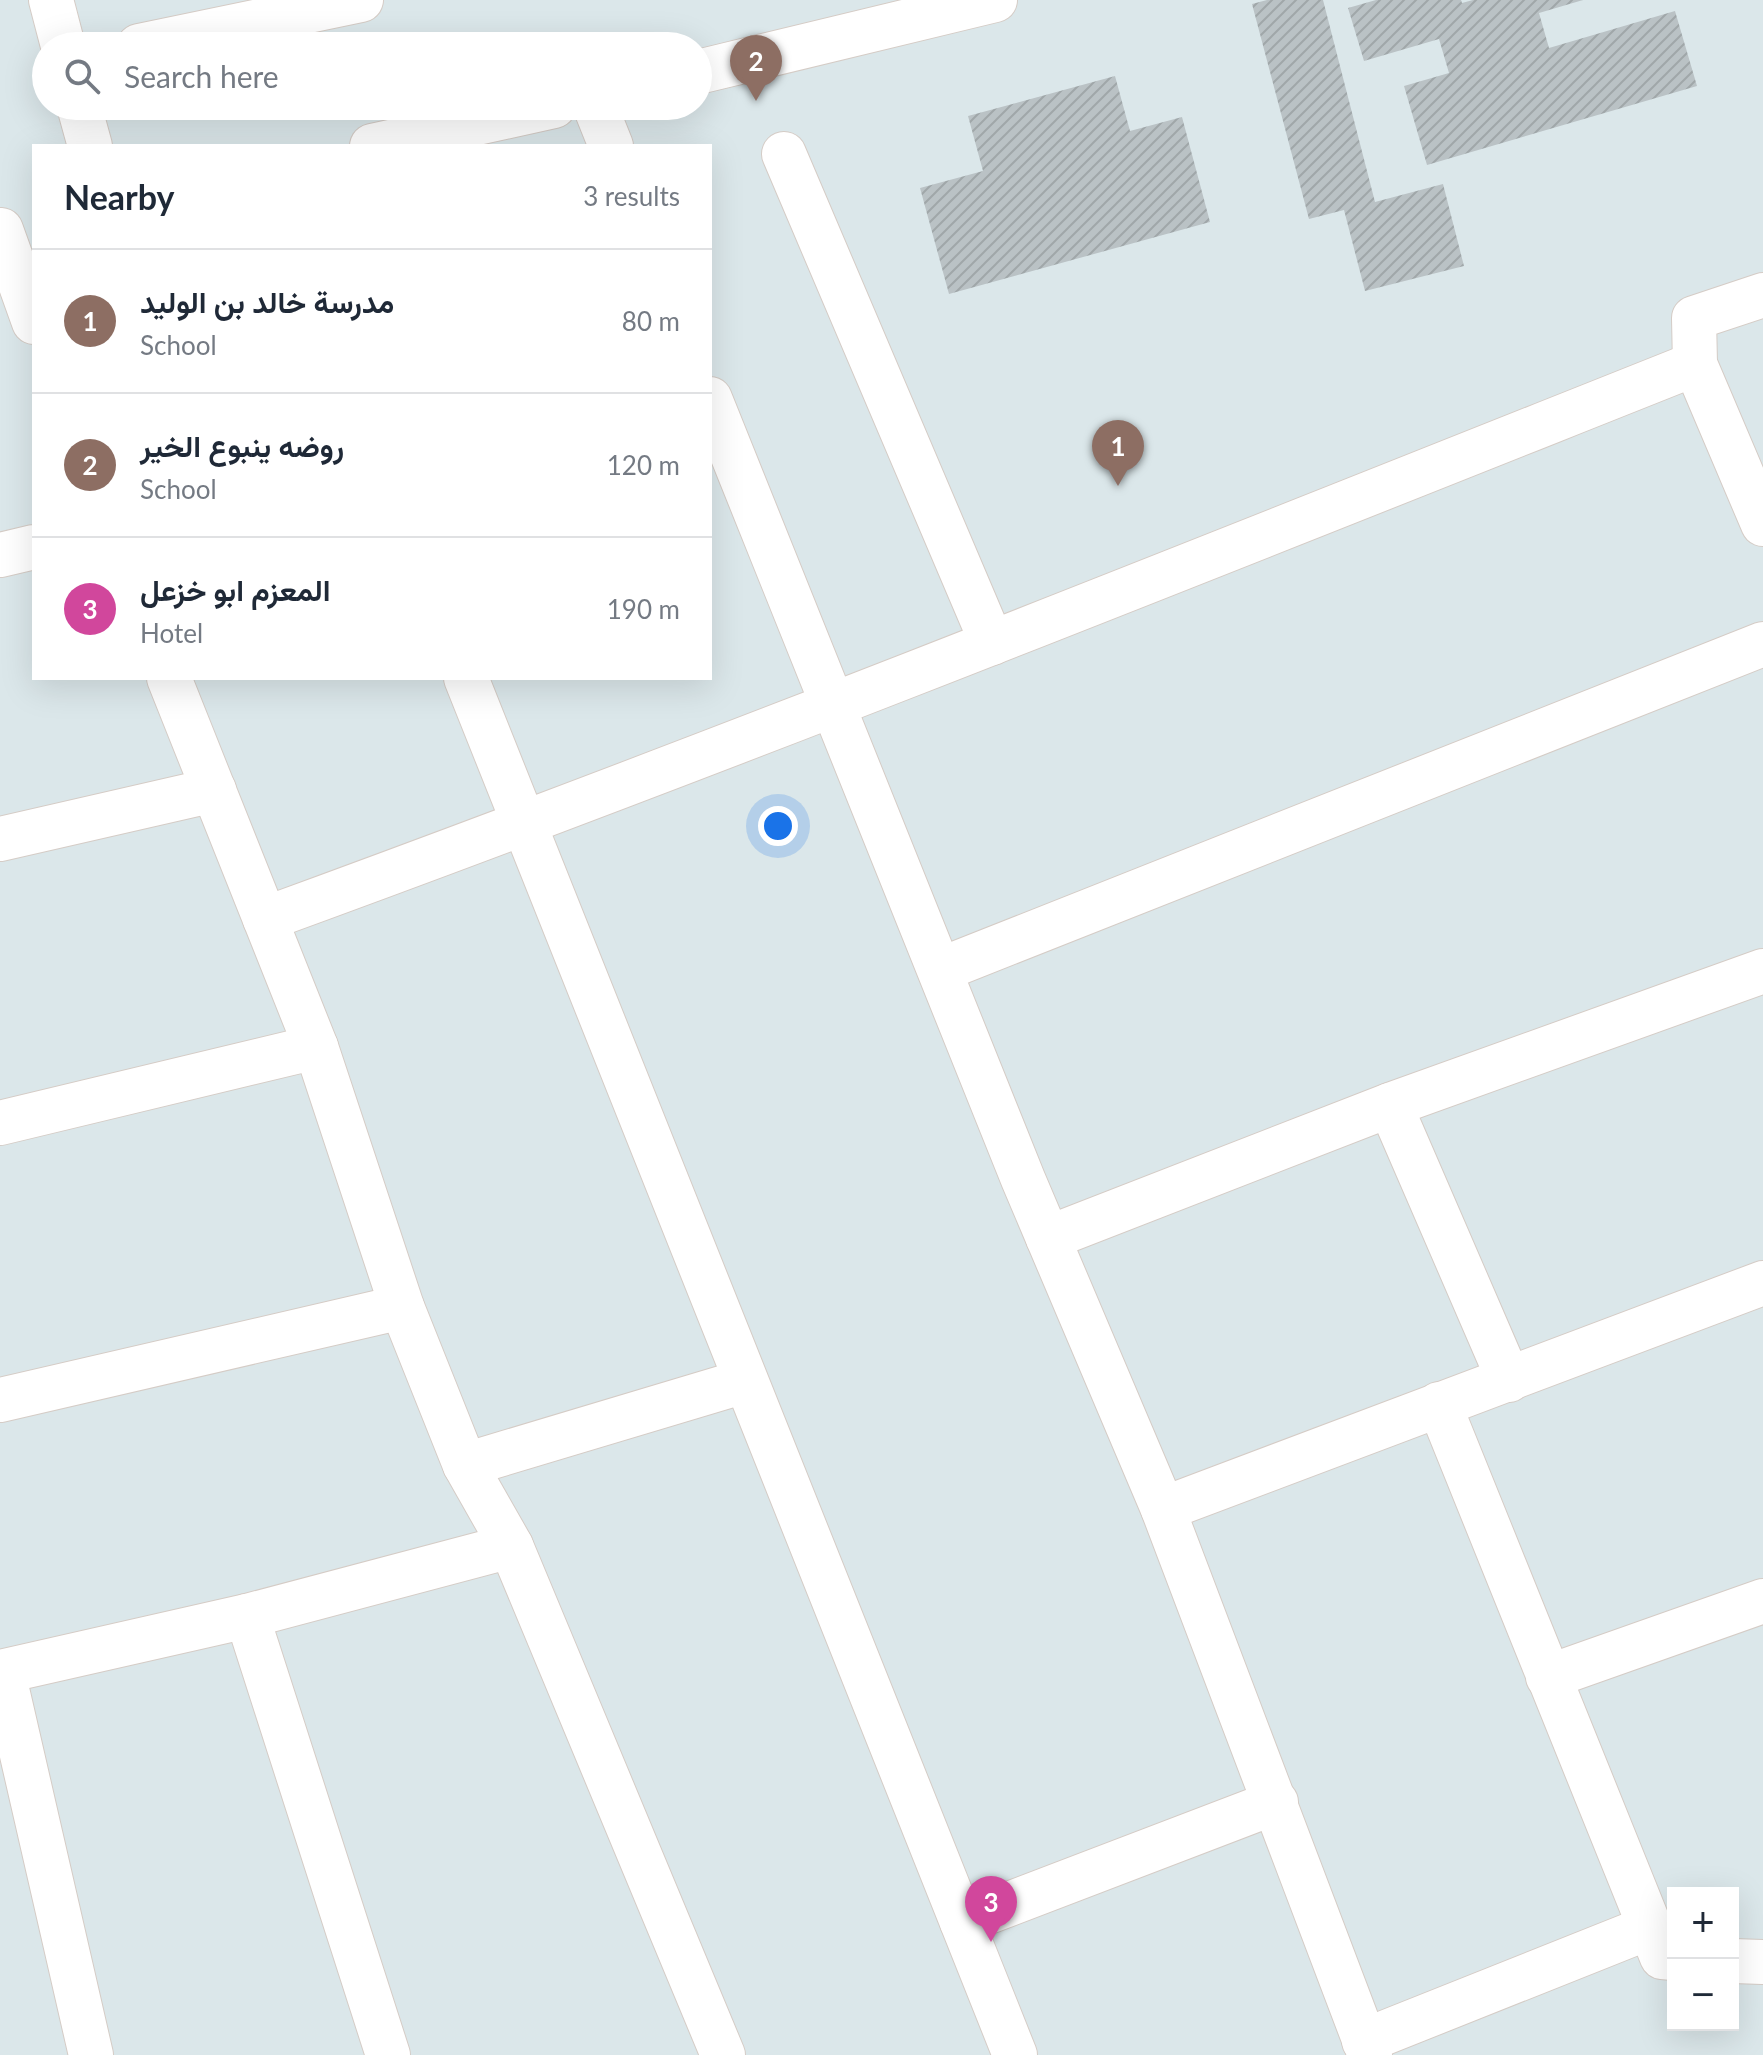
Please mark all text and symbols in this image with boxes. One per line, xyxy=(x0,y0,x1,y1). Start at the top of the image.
search box xyxy=(32,32,712,120)
pin: 2 xyxy=(730,35,782,101)
icon: search xyxy=(60,54,104,98)
text: Search here xyxy=(124,58,279,94)
text: Nearby xyxy=(64,176,175,217)
text: 3 results xyxy=(583,180,680,212)
text: مدرسة خالد بن الوليد xyxy=(140,283,394,319)
text: 1 xyxy=(82,305,98,337)
text: 80 m xyxy=(622,305,680,337)
text: School xyxy=(140,329,217,361)
pin: 1 xyxy=(1092,420,1144,486)
text: روضه ينبوع الخير xyxy=(140,427,344,463)
text: 2 xyxy=(82,449,98,481)
text: 120 m xyxy=(607,449,680,481)
text: School xyxy=(140,473,217,505)
text: المعزم ابو خزعل xyxy=(140,571,330,607)
text: 3 xyxy=(82,593,98,625)
text: 190 m xyxy=(607,593,680,625)
text: Hotel xyxy=(140,617,203,649)
your location xyxy=(758,806,798,846)
pin: 3 xyxy=(965,1876,1017,1942)
map controls xyxy=(1667,1887,1739,2031)
button: + xyxy=(1667,1887,1739,1959)
button: − xyxy=(1667,1959,1739,2031)

